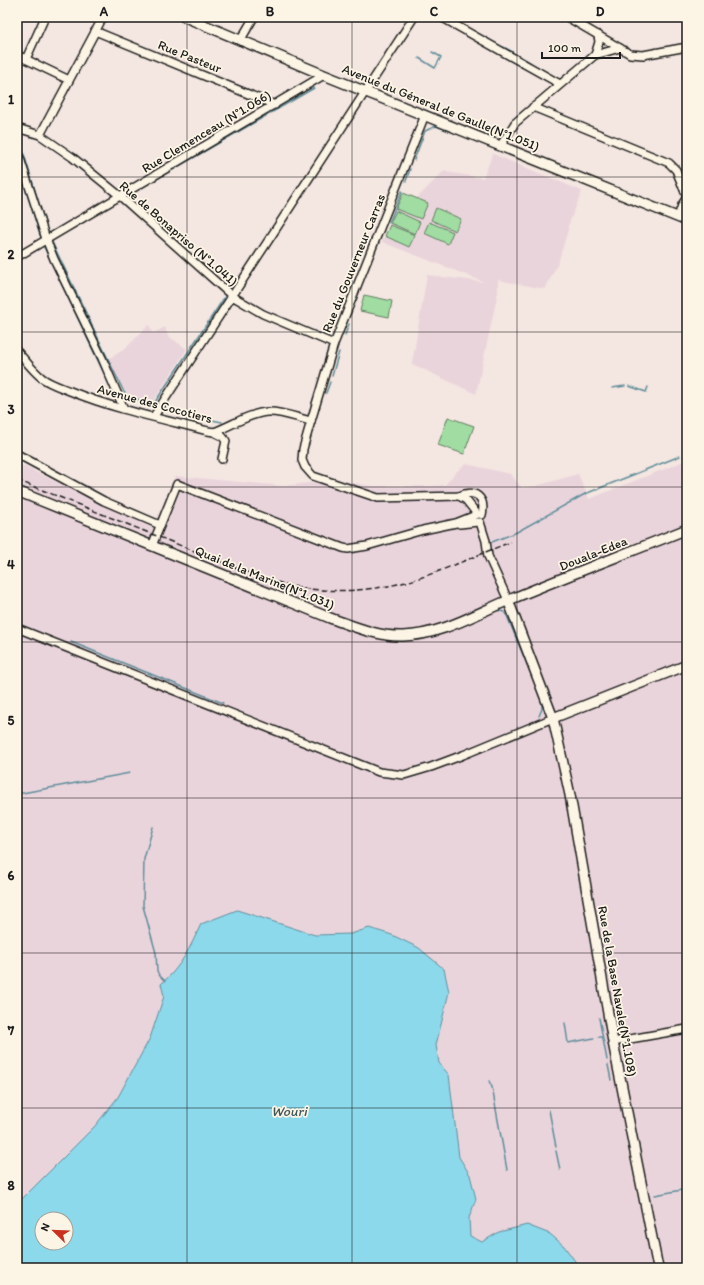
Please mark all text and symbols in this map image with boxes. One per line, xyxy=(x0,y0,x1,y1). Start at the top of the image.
text: A xyxy=(99,4,109,19)
text: B xyxy=(266,4,275,19)
text: C xyxy=(430,4,439,19)
text: D xyxy=(596,4,605,19)
scale bar xyxy=(542,34,620,60)
street label: Rue Pasteur xyxy=(156,37,225,76)
text: 100 m xyxy=(548,41,581,55)
street label: Avenue du Géneral de Gaulle(N°1.051) xyxy=(340,61,542,154)
street label: Rue Clemenceau (N°1.066) xyxy=(139,87,273,176)
text: 1 xyxy=(8,92,14,107)
street label: Rue de Bonapriso (N°1.041) xyxy=(116,178,241,289)
street label: Rue du Gouverneur Carras xyxy=(319,192,388,335)
text: 2 xyxy=(8,247,15,262)
street label: Avenue des Cocotiers xyxy=(96,381,214,426)
text: 3 xyxy=(7,402,15,417)
street label: Douala-Edea xyxy=(557,533,630,574)
street label: Quai de la Marine(N°1.031) xyxy=(193,543,337,612)
text: 4 xyxy=(7,557,15,572)
text: 5 xyxy=(8,713,15,728)
text: 6 xyxy=(8,868,15,883)
street label: Rue de la Base Navale(N°1.108) xyxy=(595,905,640,1078)
text: 7 xyxy=(7,1023,15,1038)
water label: Wouri xyxy=(271,1103,308,1120)
text: 8 xyxy=(7,1178,15,1193)
north arrow xyxy=(34,1211,74,1251)
text: N xyxy=(38,1221,53,1233)

